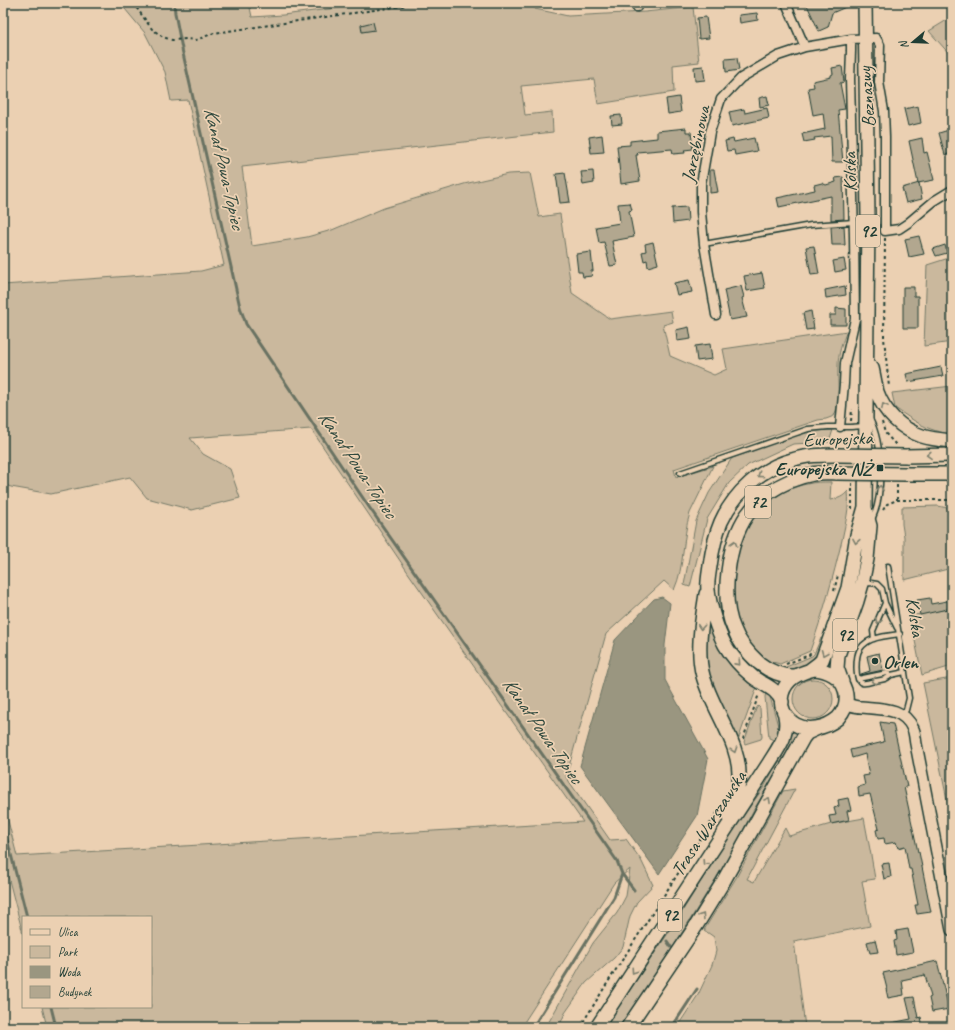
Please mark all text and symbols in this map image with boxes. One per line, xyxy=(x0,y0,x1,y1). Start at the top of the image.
north arrow xyxy=(893,22,933,62)
text: N xyxy=(895,38,911,51)
street label: Beznazwy xyxy=(853,64,881,128)
street label: Jarzębinowa xyxy=(676,102,716,186)
water label: Kanał Powa-Topiec xyxy=(198,105,251,234)
street label: Kolska xyxy=(838,151,862,192)
road number: 92 xyxy=(856,215,880,247)
one-way arrow xyxy=(881,403,889,410)
water label: Kanał Powa-Topiec xyxy=(313,406,404,525)
street label: Europejska xyxy=(803,426,875,452)
one-way arrow xyxy=(926,451,932,460)
place label: Europejska NŻ xyxy=(775,457,875,481)
marker: Europejska NŻ xyxy=(875,463,885,473)
one-way arrow xyxy=(757,470,764,478)
one-way arrow xyxy=(875,485,883,491)
road number: 72 xyxy=(745,486,771,518)
one-way arrow xyxy=(852,538,861,544)
one-way arrow xyxy=(729,540,738,547)
street label: Kolska xyxy=(900,596,930,640)
one-way arrow xyxy=(875,616,883,624)
road number: 92 xyxy=(833,619,857,651)
one-way arrow xyxy=(697,624,706,630)
one-way arrow xyxy=(821,650,829,657)
place label: Orlen xyxy=(883,650,919,674)
marker: Orlen xyxy=(870,656,880,666)
one-way arrow xyxy=(733,658,740,665)
water label: Kanał Powa-Topiec xyxy=(497,672,590,791)
one-way arrow xyxy=(871,677,877,685)
one-way arrow xyxy=(730,747,738,754)
street label: Trasa Warszawska xyxy=(666,765,753,881)
one-way arrow xyxy=(763,797,771,804)
one-way arrow xyxy=(702,859,710,866)
road number: 92 xyxy=(658,899,682,931)
one-way arrow xyxy=(697,913,705,920)
legend xyxy=(22,916,152,1008)
text: Ulica xyxy=(58,924,79,940)
text: Park xyxy=(58,944,79,960)
text: Woda xyxy=(58,964,82,980)
one-way arrow xyxy=(632,967,639,974)
text: Budynek xyxy=(58,984,93,1000)

